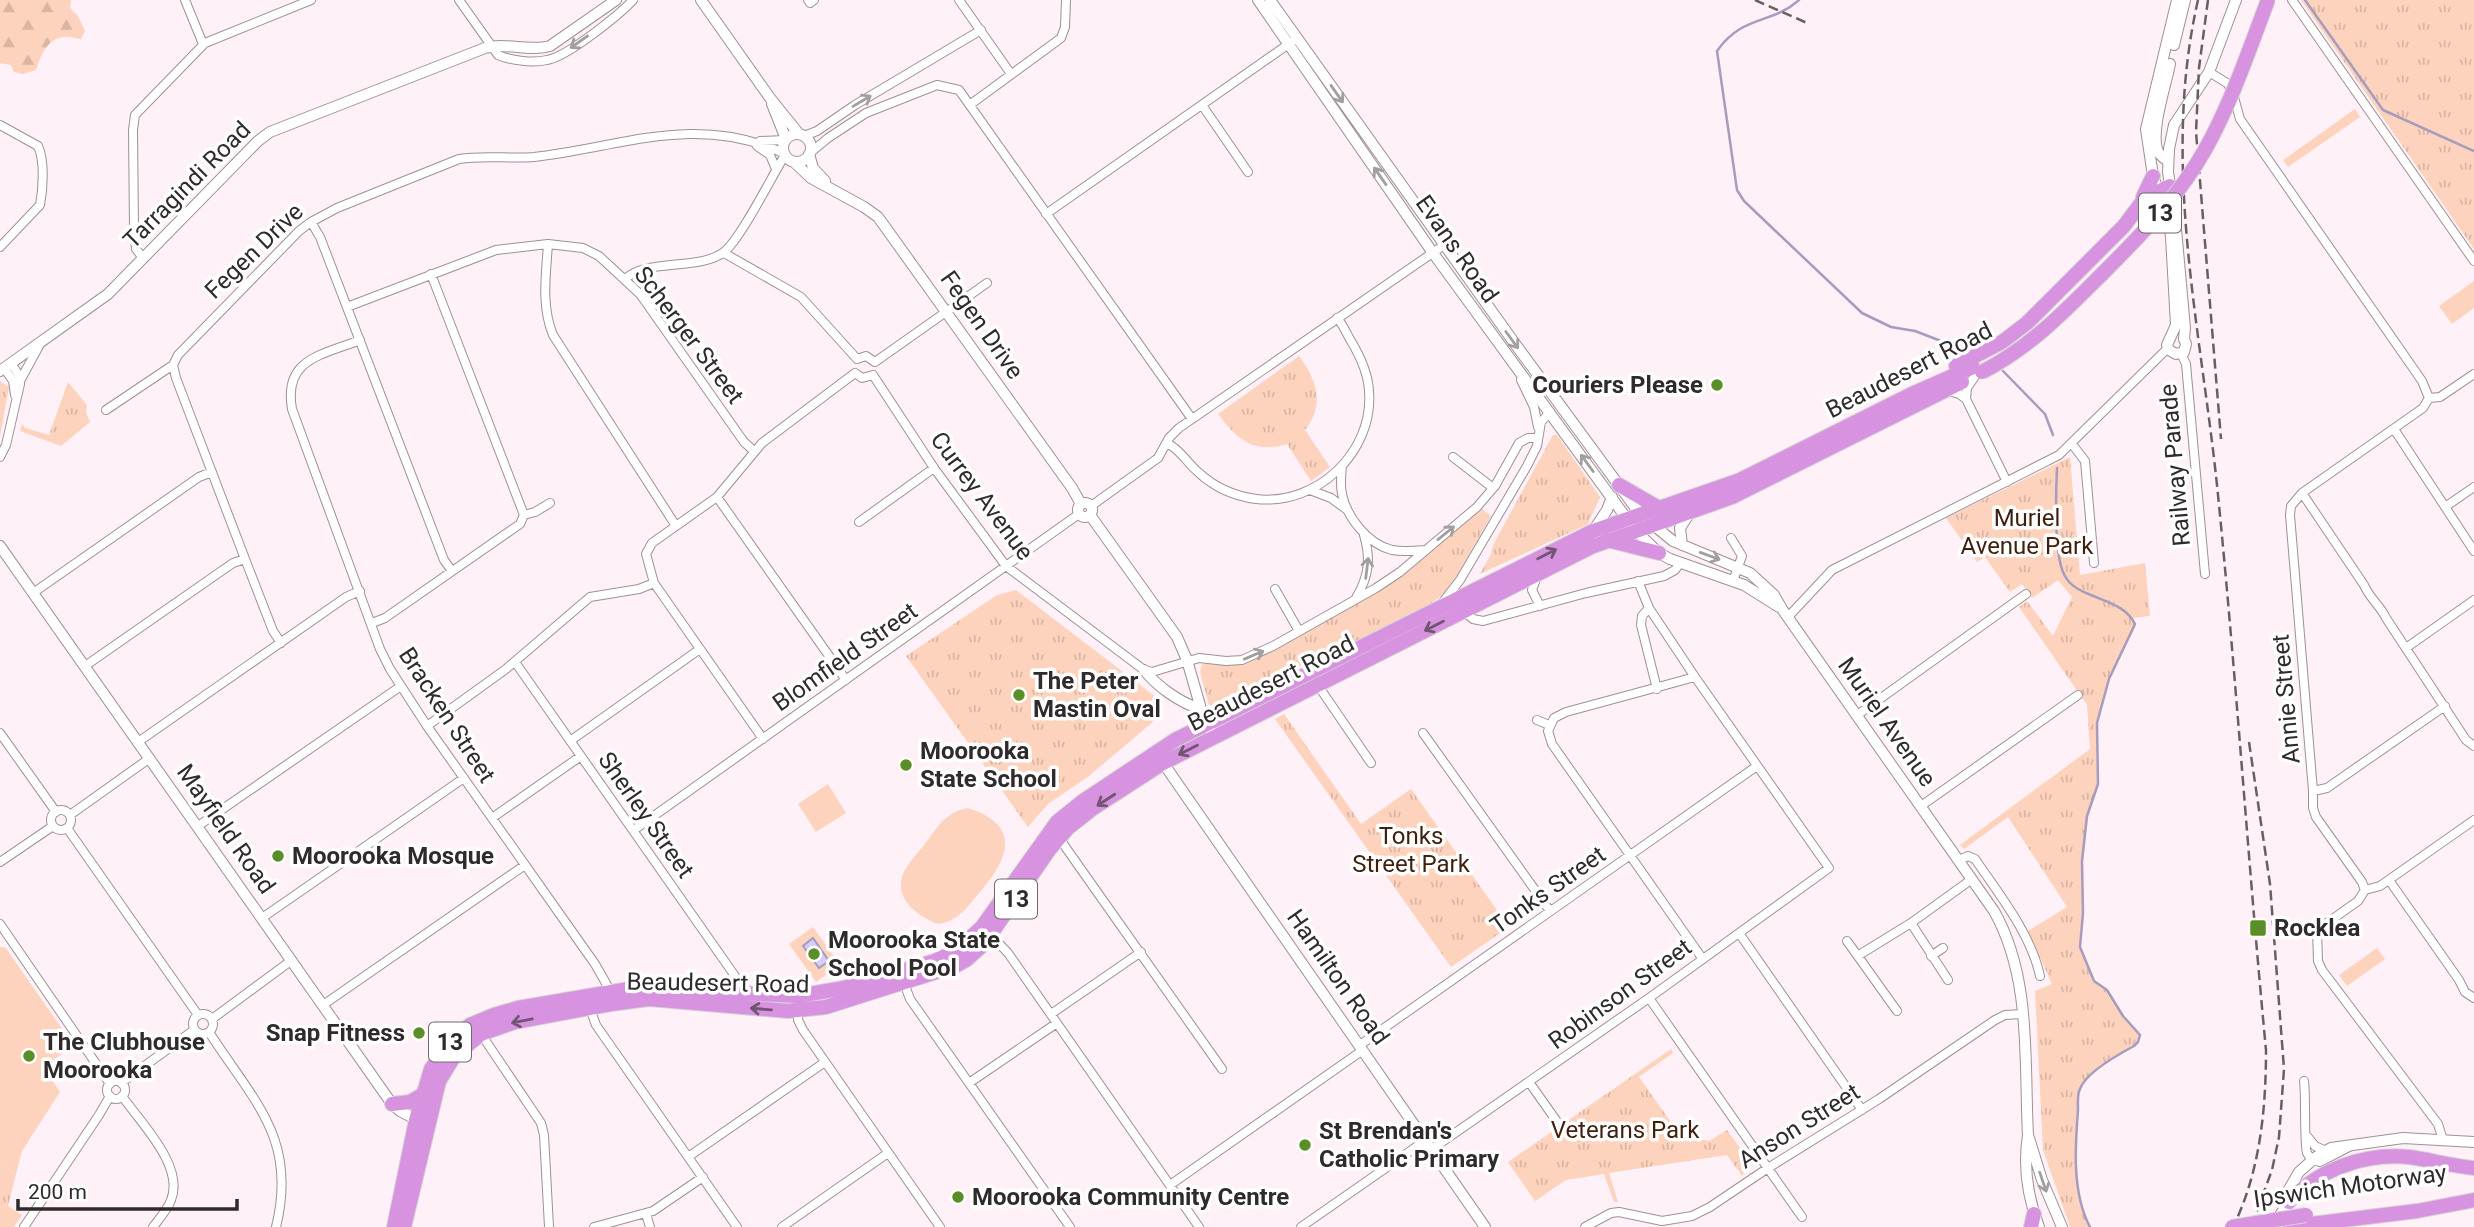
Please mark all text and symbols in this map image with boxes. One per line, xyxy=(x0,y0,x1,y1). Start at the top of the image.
one-way arrow xyxy=(570,35,589,49)
one-way arrow xyxy=(1330,84,1344,103)
one-way arrow xyxy=(851,94,871,108)
street label: Tarragindi Road xyxy=(118,116,256,254)
one-way arrow xyxy=(1373,167,1387,186)
street label: Evans Road xyxy=(1410,190,1504,308)
road number: 13 xyxy=(2139,194,2181,232)
street label: Fegen Drive xyxy=(199,197,309,305)
street label: Scherger Street xyxy=(628,261,750,409)
street label: Fegen Drive xyxy=(935,266,1029,384)
street label: Beaudesert Road xyxy=(1821,316,1997,424)
one-way arrow xyxy=(1505,330,1519,349)
place label: Couriers Please xyxy=(1532,371,1703,399)
marker: Couriers Please xyxy=(1709,377,1725,393)
street label: Railway Parade xyxy=(2154,383,2196,547)
street label: Currey Avenue xyxy=(925,426,1039,566)
one-way arrow xyxy=(1580,454,1595,473)
park label: Muriel Avenue Park xyxy=(1961,504,2094,560)
one-way arrow xyxy=(1436,526,1454,541)
one-way arrow xyxy=(1536,547,1557,561)
one-way arrow xyxy=(1699,551,1721,563)
one-way arrow xyxy=(1361,557,1374,580)
street label: Blomfield Street xyxy=(767,597,923,717)
one-way arrow xyxy=(1424,619,1445,633)
street label: Beaudesert Road xyxy=(1183,629,1359,737)
street label: Annie Street xyxy=(2266,633,2306,765)
street label: Bracken Street xyxy=(393,642,501,788)
one-way arrow xyxy=(1243,647,1264,660)
street label: Muriel Avenue xyxy=(1832,652,1942,792)
place label: The Peter Mastin Oval xyxy=(1033,667,1161,723)
marker: The Peter Mastin Oval xyxy=(1011,687,1027,703)
place label: Moorooka State School xyxy=(920,737,1057,793)
one-way arrow xyxy=(1179,744,1199,758)
street label: Sherley Street xyxy=(592,747,700,884)
marker: Moorooka State School xyxy=(898,757,914,773)
street label: Mayfield Road xyxy=(171,759,281,899)
one-way arrow xyxy=(1096,794,1116,808)
park label: Tonks Street Park xyxy=(1352,822,1471,878)
street label: Tonks Street xyxy=(1485,840,1611,940)
place label: Moorooka Mosque xyxy=(292,842,494,870)
marker: Moorooka Mosque xyxy=(270,848,286,864)
road number: 13 xyxy=(995,879,1037,918)
street label: Hamilton Road xyxy=(1281,904,1395,1050)
place label: Rocklea xyxy=(2274,914,2361,942)
marker: Rocklea xyxy=(2248,918,2268,938)
place label: Moorooka State School Pool xyxy=(828,926,1000,982)
street label: Robinson Street xyxy=(1543,933,1697,1055)
marker: Moorooka State School Pool xyxy=(806,946,822,962)
street label: Beaudesert Road xyxy=(626,967,810,999)
one-way arrow xyxy=(751,1002,773,1015)
one-way arrow xyxy=(511,1015,534,1028)
place label: Snap Fitness xyxy=(266,1019,405,1047)
road number: 13 xyxy=(429,1023,471,1062)
marker: Snap Fitness xyxy=(411,1025,427,1041)
place label: The Clubhouse Moorooka xyxy=(43,1028,205,1084)
marker: The Clubhouse Moorooka xyxy=(21,1048,37,1064)
street label: Anson Street xyxy=(1733,1078,1865,1174)
park label: Veterans Park xyxy=(1551,1116,1700,1144)
place label: St Brendan's Catholic Primary xyxy=(1319,1117,1500,1173)
marker: St Brendan's Catholic Primary xyxy=(1297,1137,1313,1153)
street label: Ipswich Motorway xyxy=(2252,1159,2449,1213)
scale bar xyxy=(18,1168,236,1212)
one-way arrow xyxy=(2038,1170,2051,1192)
text: 200 m xyxy=(28,1180,87,1204)
place label: Moorooka Community Centre xyxy=(972,1183,1289,1211)
marker: Moorooka Community Centre xyxy=(950,1189,966,1205)

